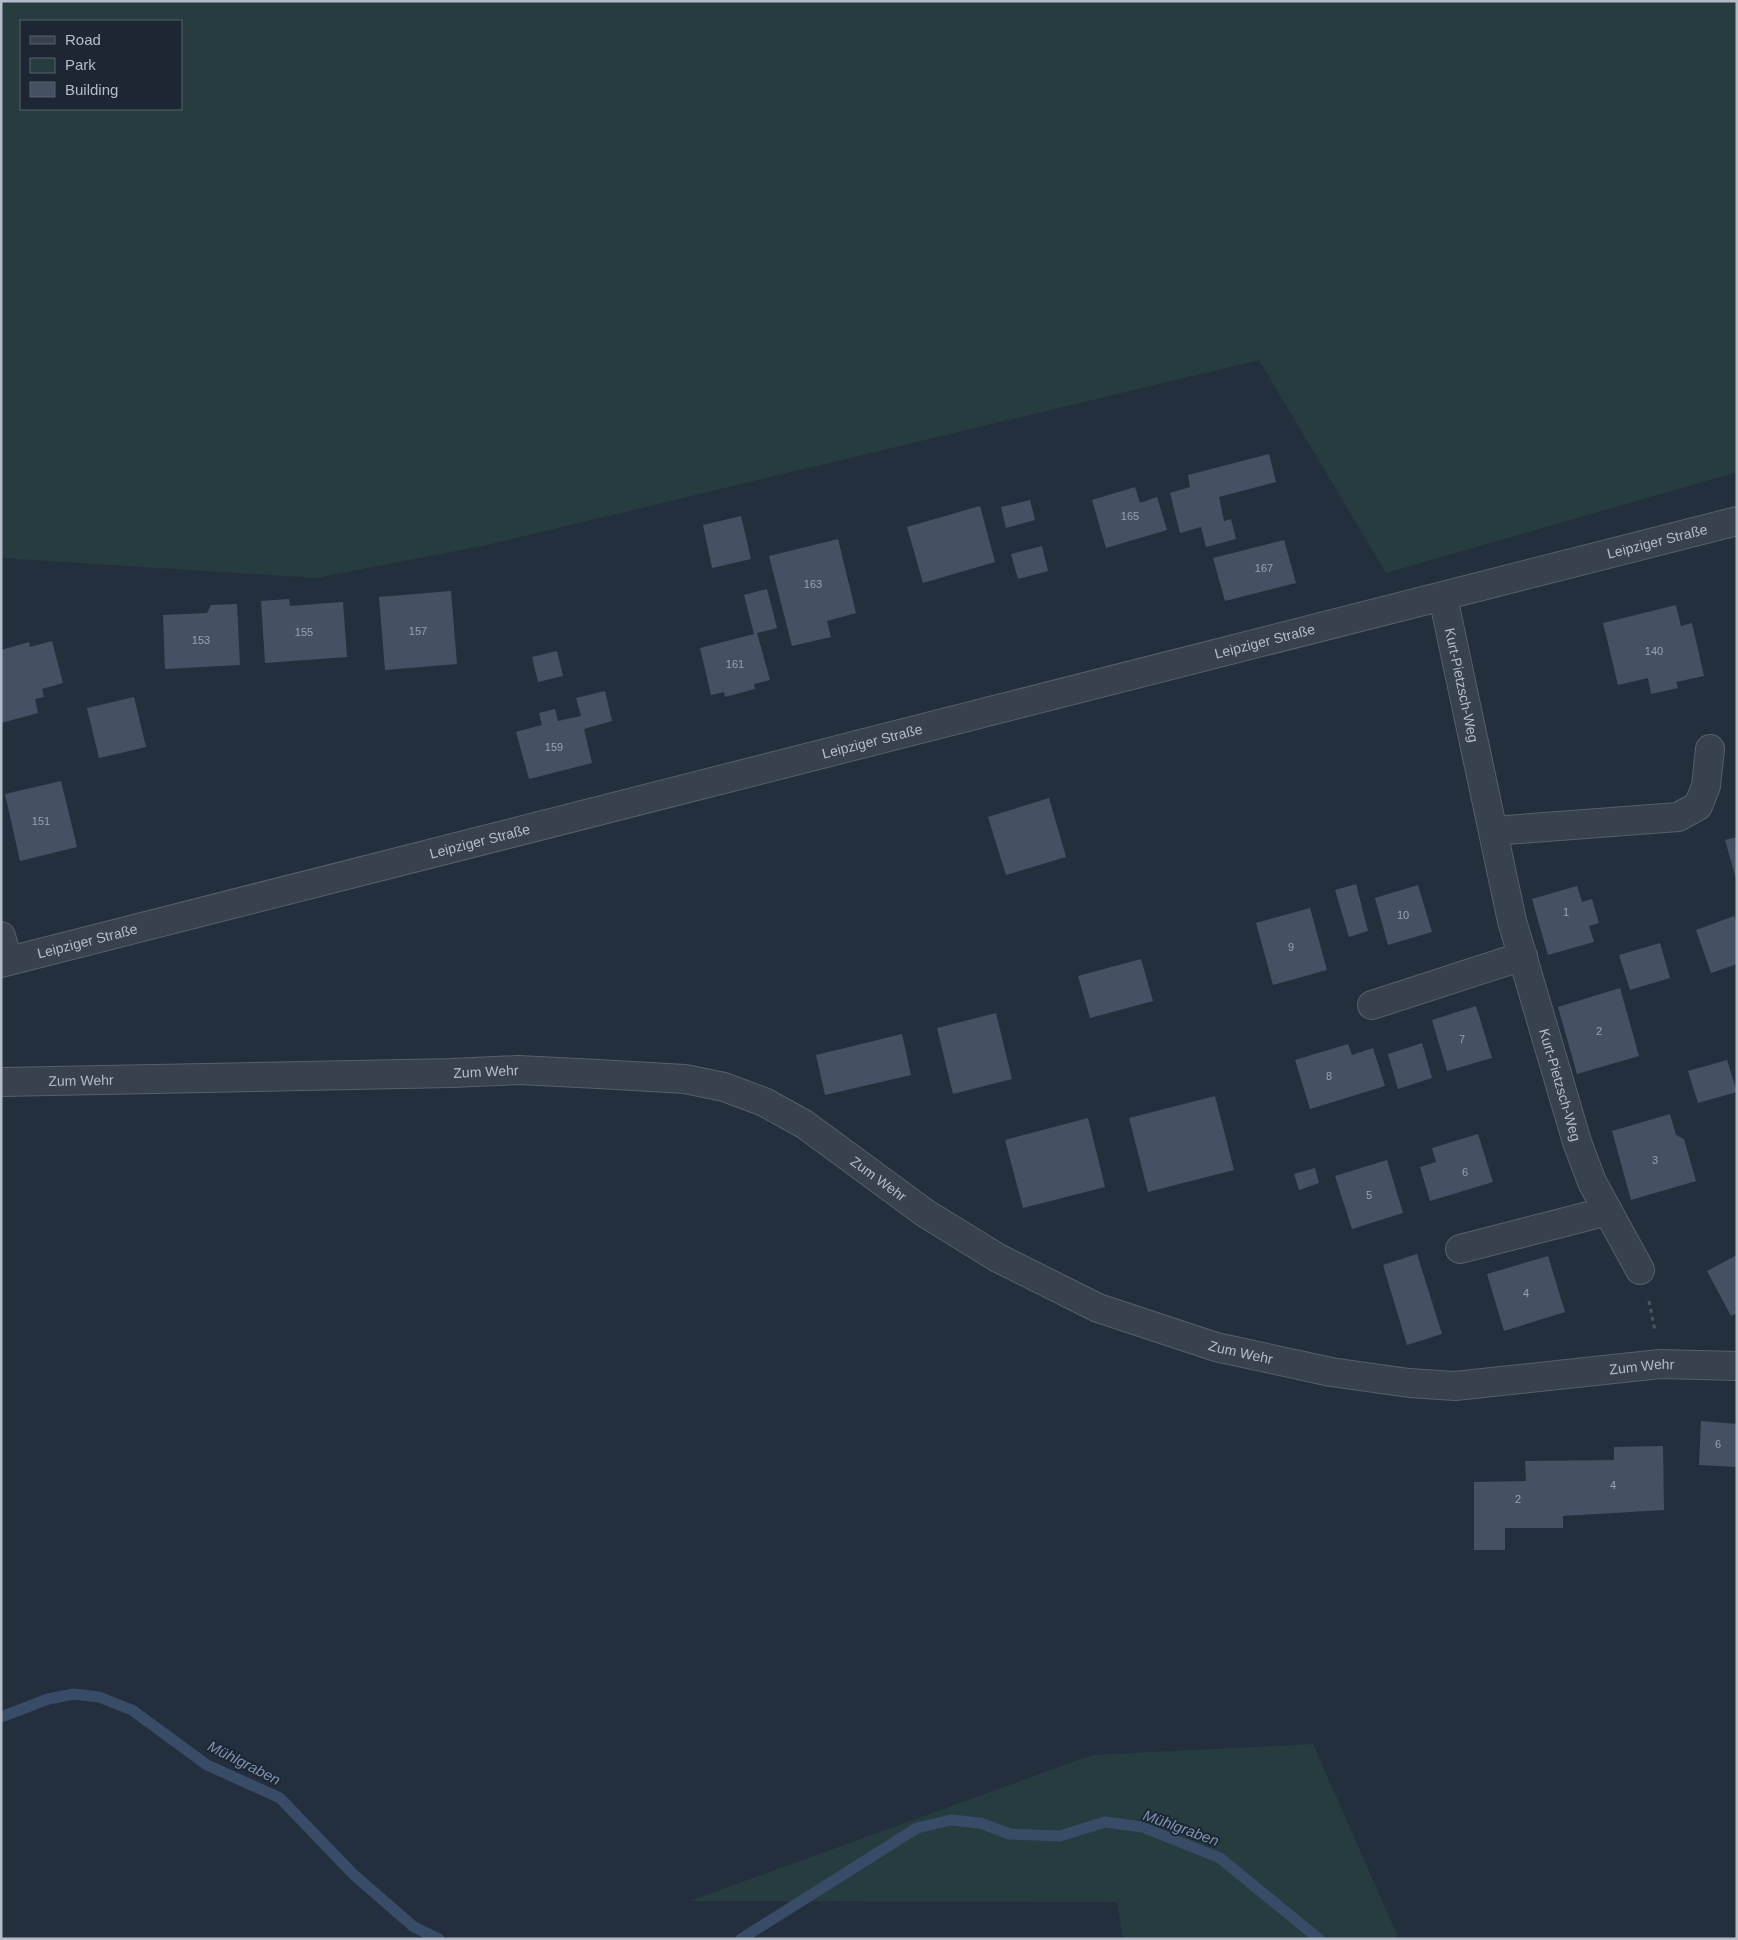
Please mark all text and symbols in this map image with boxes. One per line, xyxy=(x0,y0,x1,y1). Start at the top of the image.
legend xyxy=(20,20,182,110)
text: Road xyxy=(65,31,101,48)
text: Park xyxy=(65,56,96,73)
text: Building xyxy=(65,81,118,98)
house number: 165 xyxy=(1121,510,1139,522)
street label: Leipziger Straße xyxy=(1605,521,1709,562)
house number: 167 xyxy=(1255,562,1273,574)
house number: 163 xyxy=(804,578,822,590)
street label: Leipziger Straße xyxy=(1213,621,1317,662)
house number: 157 xyxy=(409,625,427,637)
house number: 155 xyxy=(295,626,313,638)
street label: Kurt-Pietzsch-Weg xyxy=(1442,626,1482,744)
house number: 153 xyxy=(192,634,210,646)
house number: 140 xyxy=(1645,645,1663,657)
house number: 161 xyxy=(726,658,744,670)
street label: Leipziger Straße xyxy=(820,721,924,762)
house number: 159 xyxy=(545,741,563,753)
house number: 151 xyxy=(32,815,50,827)
street label: Leipziger Straße xyxy=(428,821,532,862)
house number: 1 xyxy=(1563,906,1569,918)
house number: 10 xyxy=(1397,909,1409,921)
street label: Leipziger Straße xyxy=(35,921,139,961)
house number: 9 xyxy=(1288,941,1294,953)
house number: 2 xyxy=(1596,1025,1602,1037)
street label: Kurt-Pietzsch-Weg xyxy=(1536,1027,1584,1143)
house number: 7 xyxy=(1459,1033,1465,1045)
street label: Zum Wehr xyxy=(453,1062,519,1081)
house number: 8 xyxy=(1326,1070,1332,1082)
street label: Zum Wehr xyxy=(48,1072,114,1089)
street label: Zum Wehr xyxy=(847,1153,910,1205)
house number: 3 xyxy=(1652,1154,1658,1166)
house number: 6 xyxy=(1462,1166,1468,1178)
house number: 5 xyxy=(1366,1189,1372,1201)
house number: 4 xyxy=(1523,1287,1529,1299)
street label: Zum Wehr xyxy=(1207,1337,1275,1367)
street label: Zum Wehr xyxy=(1608,1356,1675,1377)
house number: 6 xyxy=(1715,1438,1721,1450)
house number: 4 xyxy=(1610,1479,1616,1491)
house number: 2 xyxy=(1515,1493,1521,1505)
water label: Mühlgraben xyxy=(205,1737,283,1788)
water label: Mühlgraben xyxy=(1141,1806,1221,1849)

